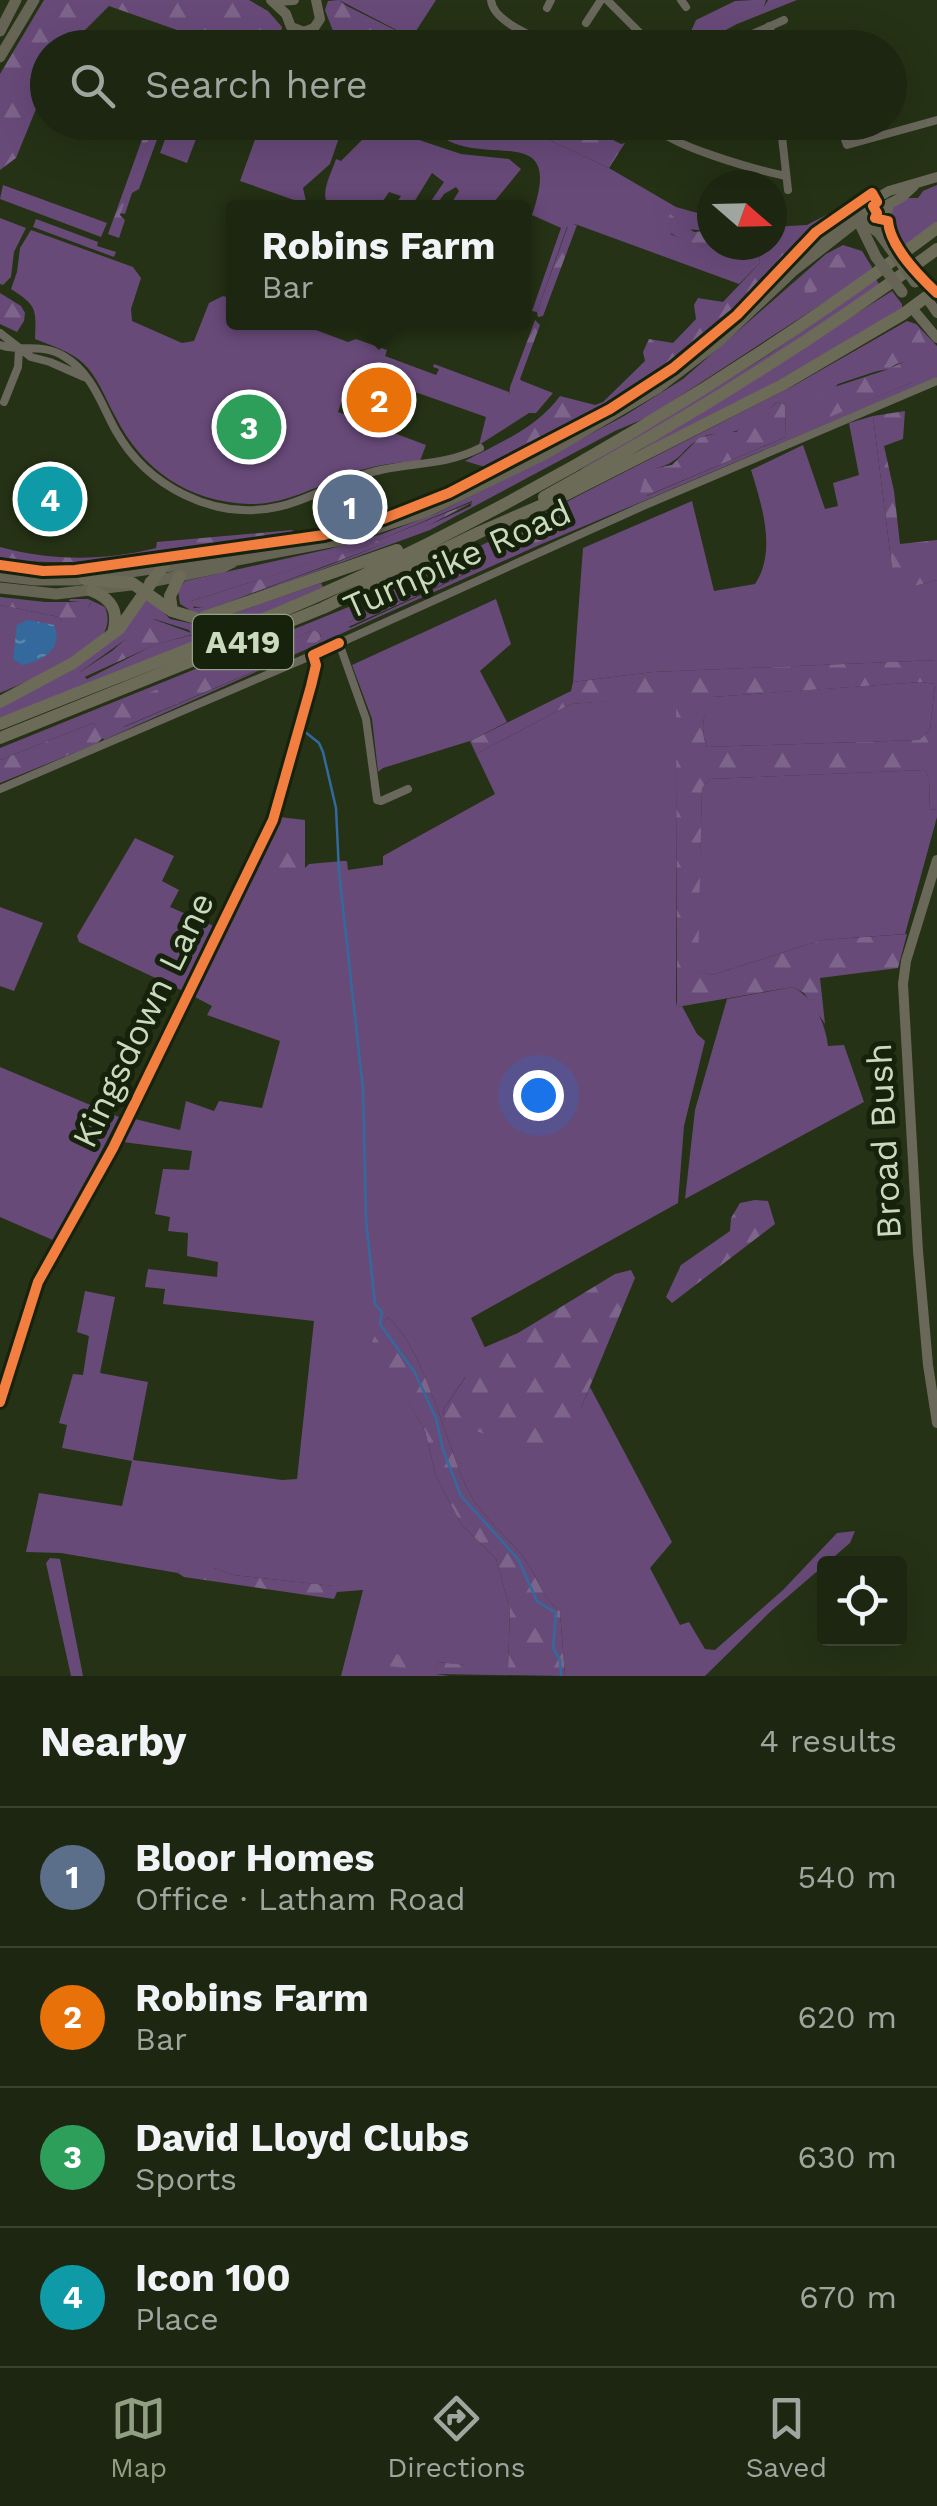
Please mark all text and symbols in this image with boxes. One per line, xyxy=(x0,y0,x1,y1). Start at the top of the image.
search box xyxy=(30,30,907,140)
icon: search xyxy=(65,58,120,113)
text: Search here xyxy=(145,63,368,107)
north arrow xyxy=(697,170,787,260)
popup xyxy=(226,200,531,330)
text: Robins Farm xyxy=(262,224,495,268)
text: Bar xyxy=(262,268,314,306)
pin: 2 xyxy=(346,362,412,438)
pin: 3 xyxy=(216,390,282,464)
pin: 4 xyxy=(18,462,82,536)
pin: 1 xyxy=(318,470,382,544)
street label: Turnpike Road xyxy=(337,490,577,628)
road number: A419 xyxy=(193,615,293,669)
street label: Kingsdown Lane xyxy=(63,885,223,1155)
street label: Broad Bush xyxy=(858,1042,910,1240)
your location xyxy=(513,1070,564,1121)
map controls xyxy=(817,1556,907,1646)
button: locate xyxy=(817,1556,907,1646)
text: Nearby xyxy=(40,1717,187,1766)
text: 4 results xyxy=(759,1722,897,1760)
text: Bloor Homes xyxy=(135,1836,374,1880)
text: 1 xyxy=(66,1858,79,1896)
text: 540 m xyxy=(798,1858,897,1896)
text: Office · Latham Road xyxy=(135,1880,466,1918)
text: Robins Farm xyxy=(135,1976,369,2020)
text: 2 xyxy=(63,1998,82,2036)
text: 620 m xyxy=(798,1998,897,2036)
text: Bar xyxy=(135,2020,187,2058)
text: David Lloyd Clubs xyxy=(135,2116,469,2160)
text: 3 xyxy=(63,2138,82,2176)
text: 630 m xyxy=(798,2138,897,2176)
text: Sports xyxy=(135,2160,237,2198)
text: Icon 100 xyxy=(135,2256,291,2300)
text: 4 xyxy=(62,2278,83,2316)
text: 670 m xyxy=(799,2278,897,2316)
text: Place xyxy=(135,2300,219,2338)
tab: Map xyxy=(110,2391,167,2484)
tab: Directions xyxy=(387,2391,526,2484)
tab: Saved xyxy=(746,2391,827,2484)

